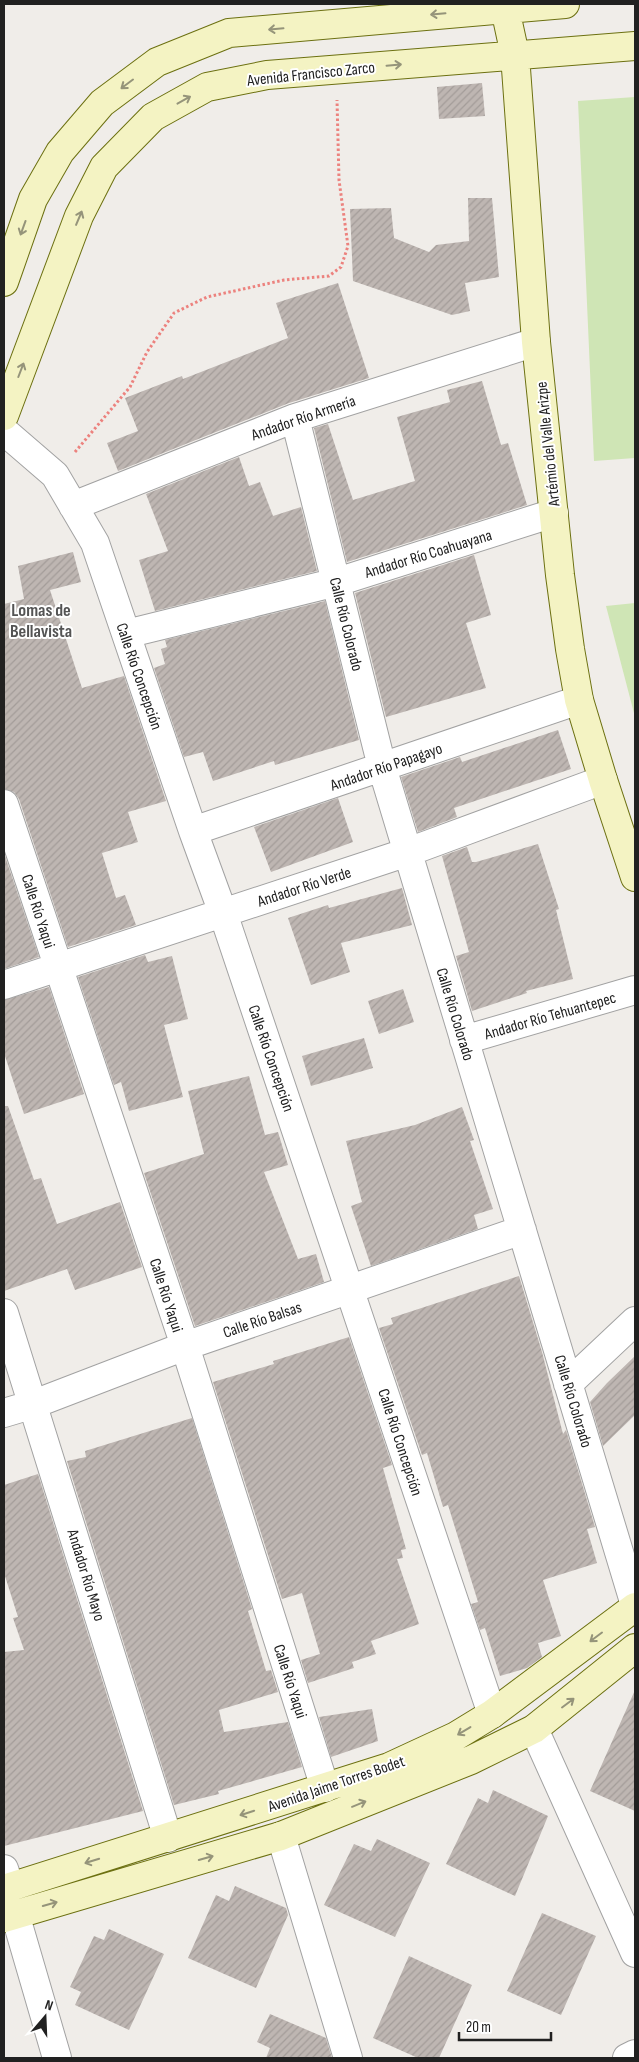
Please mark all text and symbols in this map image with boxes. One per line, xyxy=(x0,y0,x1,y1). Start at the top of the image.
one-way arrow xyxy=(431,9,447,19)
one-way arrow xyxy=(269,24,285,34)
street label: Avenida Francisco Zarco xyxy=(245,58,376,91)
one-way arrow xyxy=(386,60,402,70)
one-way arrow xyxy=(120,79,134,89)
one-way arrow xyxy=(176,95,191,105)
one-way arrow xyxy=(74,211,84,226)
one-way arrow xyxy=(18,219,27,235)
one-way arrow xyxy=(17,363,26,378)
street label: Artémio del Valle Arizpe xyxy=(532,380,565,508)
street label: Andador Río Armería xyxy=(248,392,358,445)
street label: Andador Río Coahuayana xyxy=(362,526,494,583)
street label: Calle Río Colorado xyxy=(325,576,366,673)
district label: Lomas de Bellavista xyxy=(10,600,72,642)
street label: Calle Río Concepción xyxy=(111,621,166,732)
street label: Andador Río Papagayo xyxy=(327,739,445,796)
street label: Andador Río Verde xyxy=(254,863,354,912)
street label: Calle Río Yaqui xyxy=(17,872,58,951)
street label: Calle Río Colorado xyxy=(431,966,478,1063)
street label: Andador Río Tehuantepec xyxy=(481,989,618,1045)
street label: Calle Río Concepción xyxy=(243,1003,298,1114)
street label: Calle Río Yaqui xyxy=(145,1256,186,1335)
street label: Calle Río Balsas xyxy=(221,1298,305,1343)
street label: Calle Río Colorado xyxy=(549,1353,596,1450)
street label: Calle Río Concepción xyxy=(373,1387,426,1498)
street label: Andador Río Mayo xyxy=(62,1526,109,1624)
one-way arrow xyxy=(590,1631,603,1642)
street label: Calle Río Yaqui xyxy=(269,1642,310,1721)
one-way arrow xyxy=(561,1698,574,1709)
one-way arrow xyxy=(458,1726,472,1736)
street label: Avenida Jaime Torres Bodet xyxy=(265,1752,408,1817)
one-way arrow xyxy=(352,1799,367,1808)
one-way arrow xyxy=(240,1809,255,1818)
one-way arrow xyxy=(198,1852,214,1862)
one-way arrow xyxy=(84,1857,100,1867)
one-way arrow xyxy=(42,1898,58,1908)
north arrow xyxy=(20,1992,70,2042)
text: N xyxy=(43,1996,55,2014)
scale bar xyxy=(459,2010,552,2042)
text: 20 m xyxy=(466,2018,491,2037)

